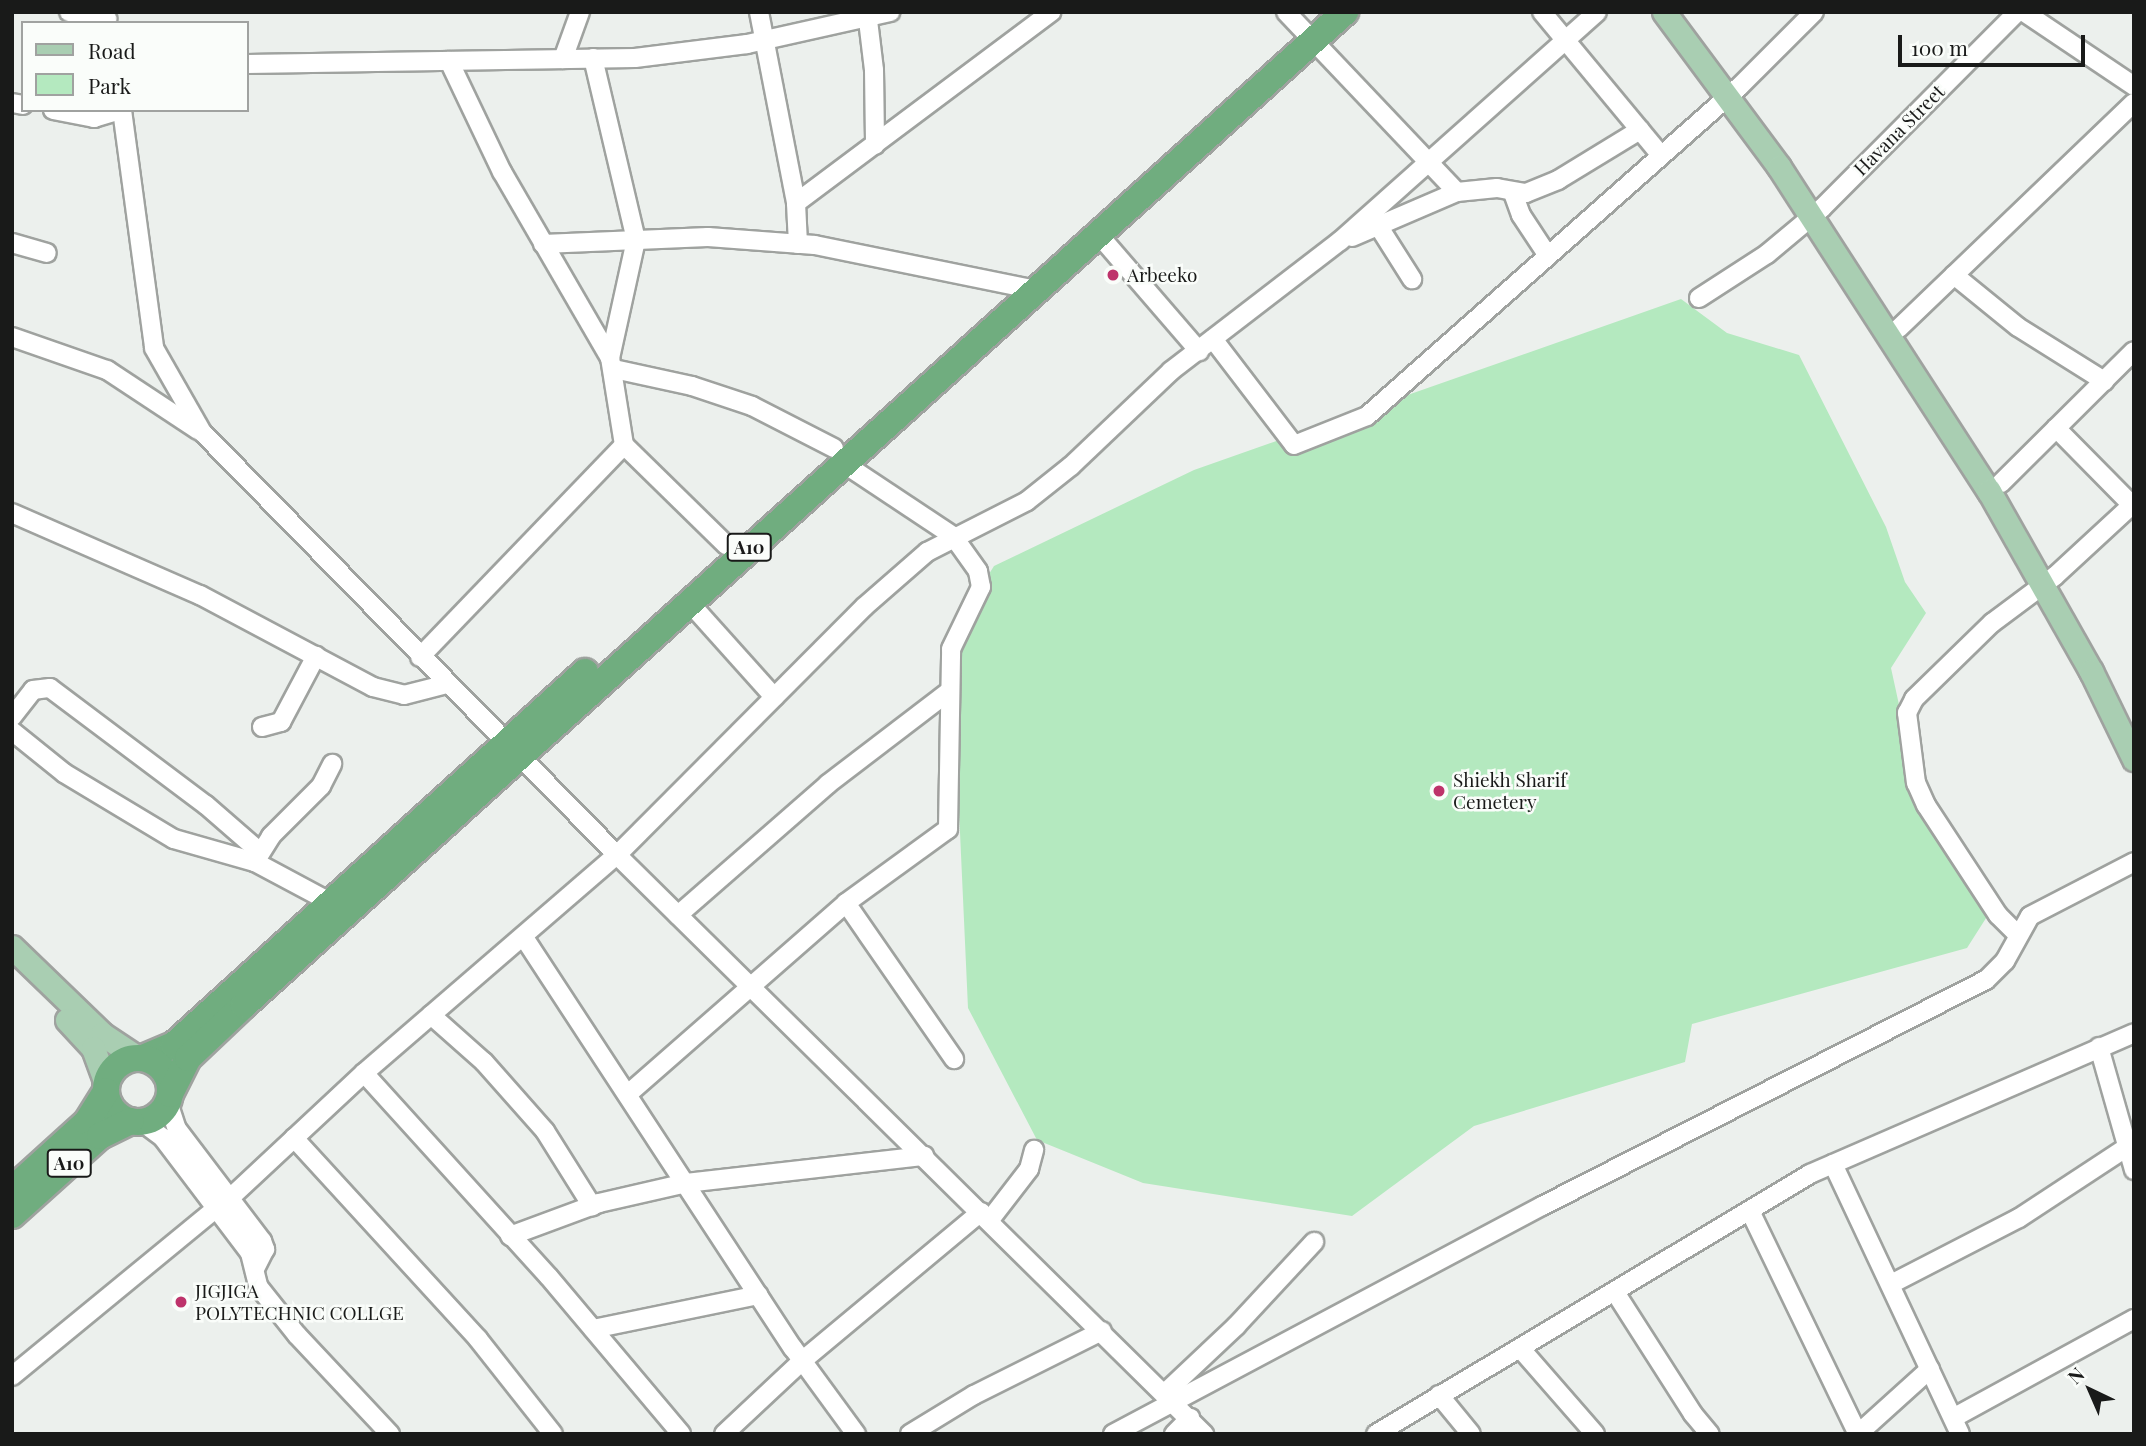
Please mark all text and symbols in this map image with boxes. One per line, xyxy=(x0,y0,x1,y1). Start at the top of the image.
legend xyxy=(21,21,248,112)
scale bar xyxy=(1901,21,2088,65)
text: 100 m xyxy=(1911,33,1968,61)
text: Road xyxy=(88,36,136,64)
text: Park xyxy=(88,71,131,99)
street label: Havana Street xyxy=(1849,80,1949,180)
place label: Arbeeko xyxy=(1127,264,1197,286)
marker: Arbeeko xyxy=(1105,267,1121,283)
road number: A10 xyxy=(726,532,772,562)
place label: Shiekh Sharif Cemetery xyxy=(1453,769,1567,813)
marker: Shiekh Sharif Cemetery xyxy=(1431,783,1447,799)
road number: A10 xyxy=(46,1148,92,1178)
place label: JIGJIGA POLYTECHNIC COLLGE xyxy=(195,1280,404,1324)
marker: JIGJIGA POLYTECHNIC COLLGE xyxy=(173,1294,189,1310)
north arrow xyxy=(2055,1355,2125,1425)
text: N xyxy=(2061,1361,2089,1389)

